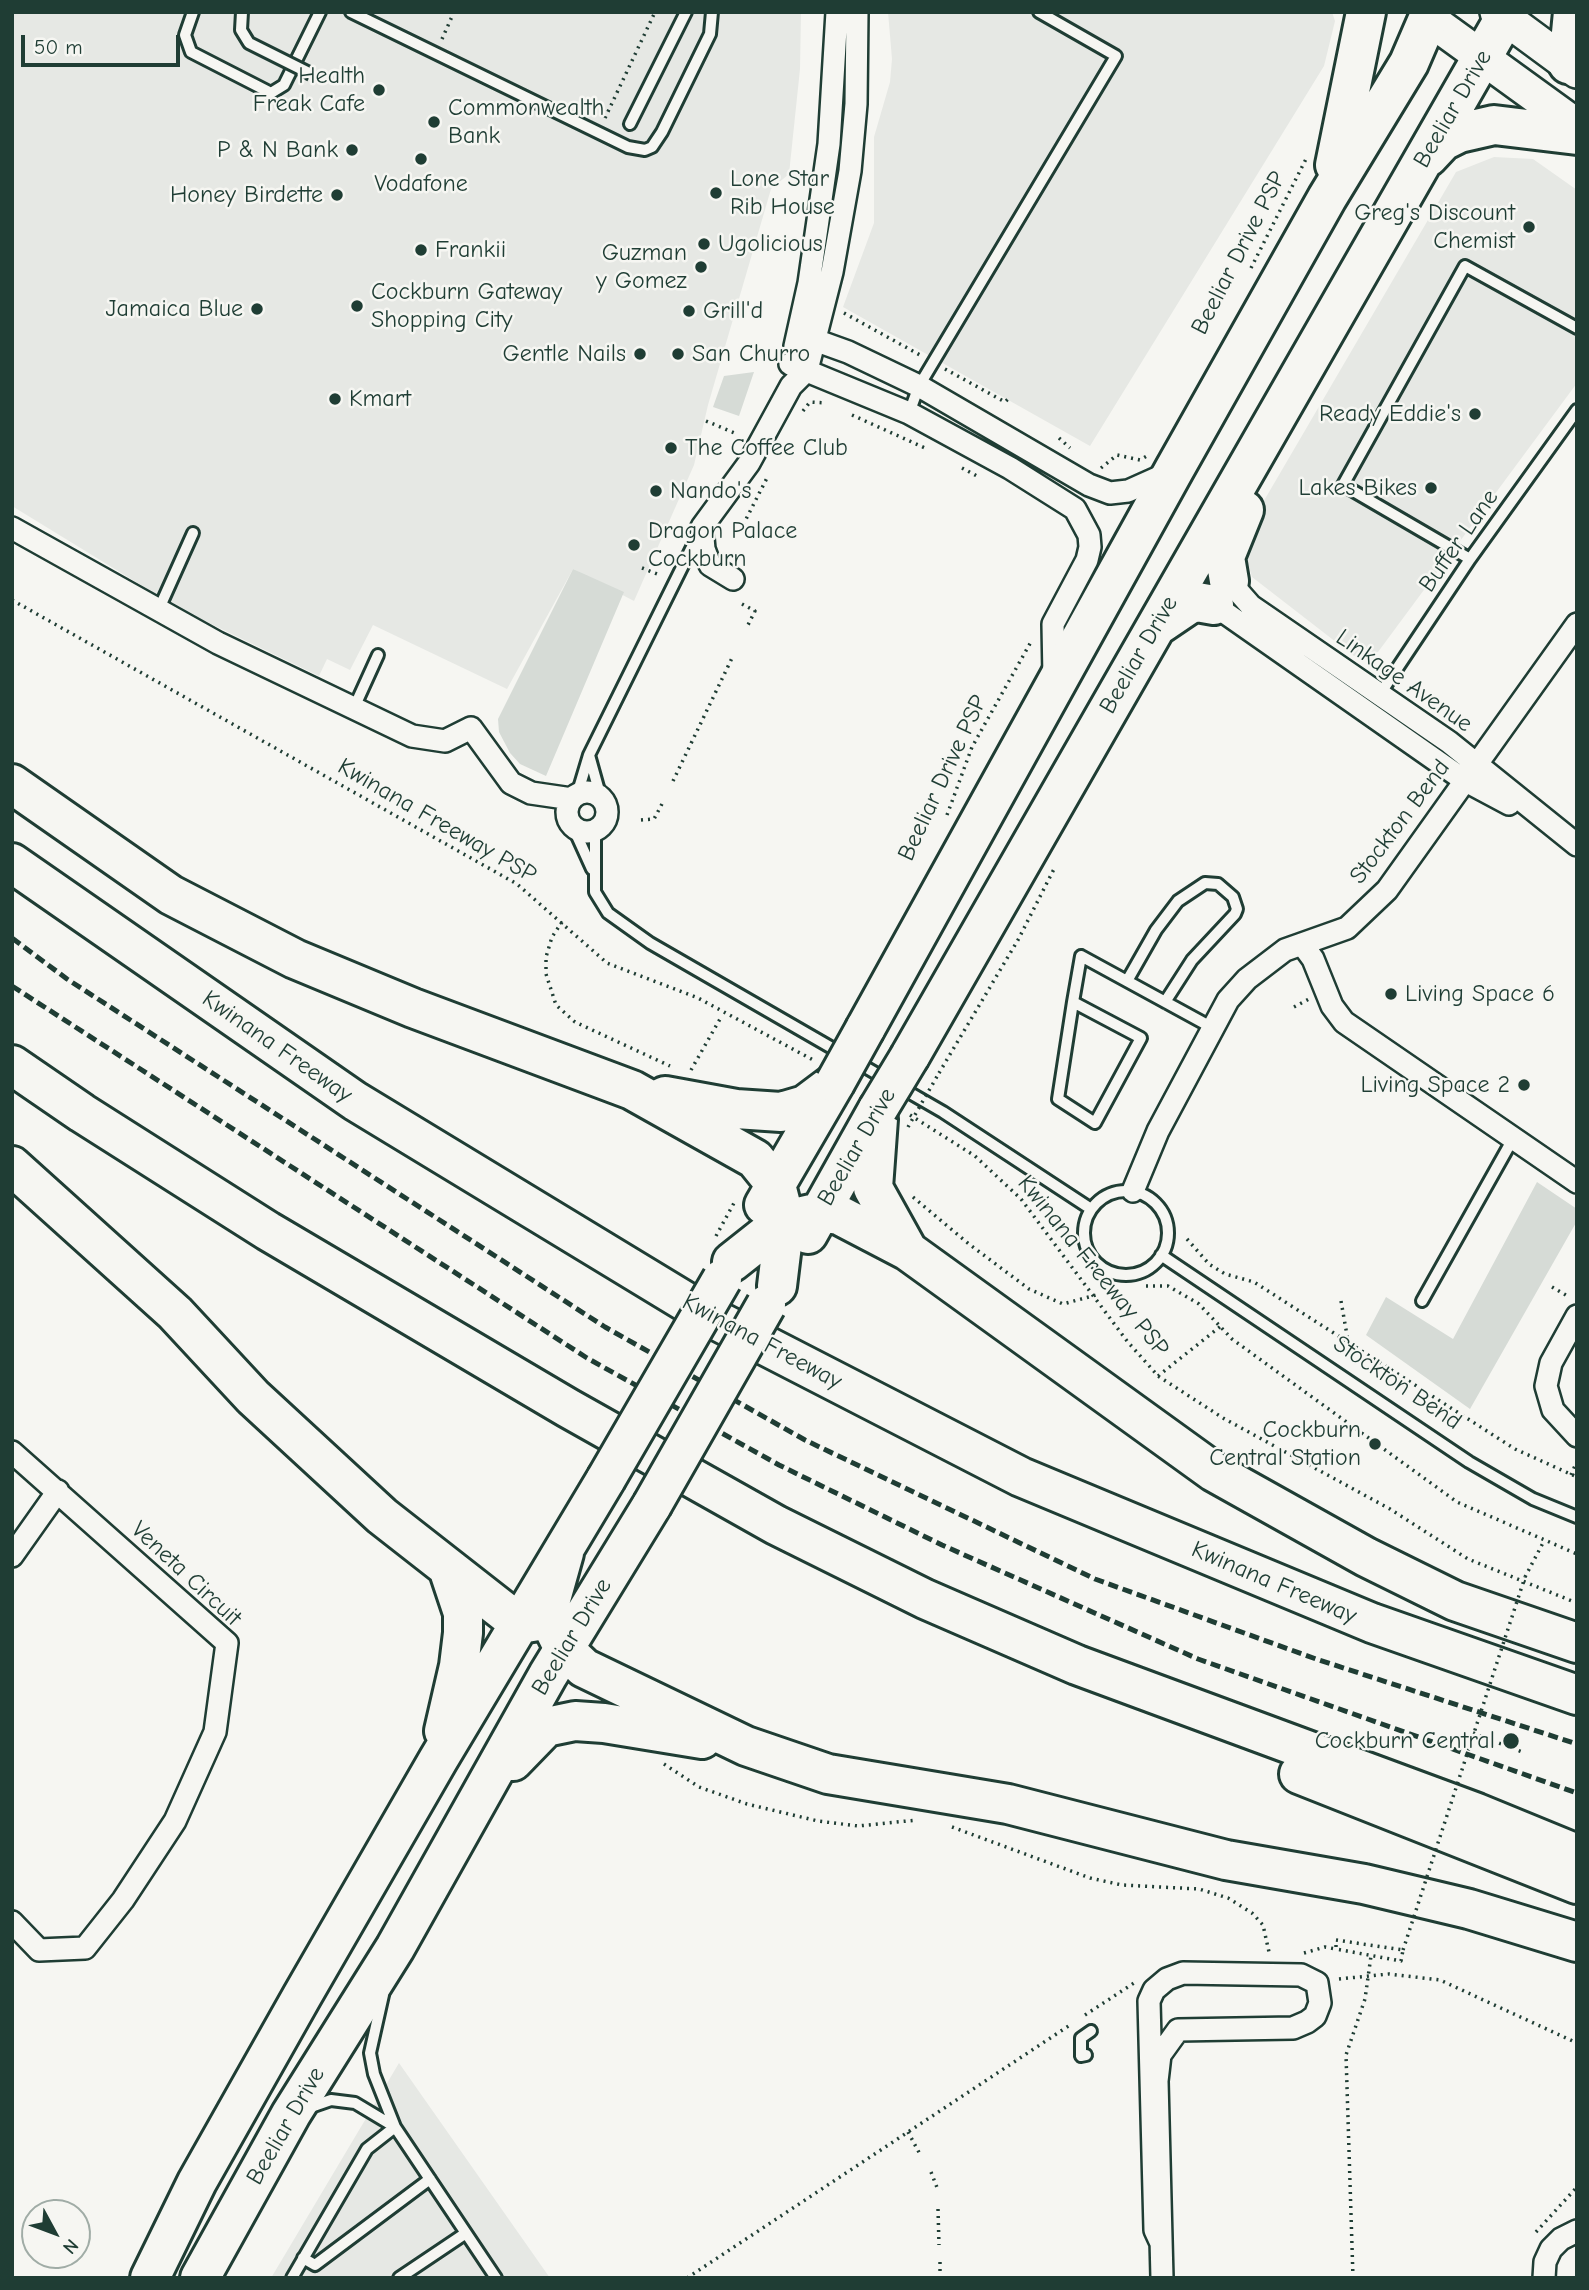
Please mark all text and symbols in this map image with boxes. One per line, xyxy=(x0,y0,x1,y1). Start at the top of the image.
scale bar xyxy=(24,21,184,65)
text: 50 m xyxy=(34,35,83,59)
street label: Beeliar Drive xyxy=(1408,45,1498,173)
place label: Health Freak Cafe xyxy=(253,62,365,118)
marker: Health Freak Cafe xyxy=(371,82,387,98)
place label: Commonwealth Bank xyxy=(448,94,604,150)
marker: Commonwealth Bank xyxy=(426,114,442,130)
place label: P & N Bank xyxy=(217,136,338,164)
marker: P & N Bank xyxy=(344,142,360,158)
marker: Vodafone xyxy=(413,151,429,167)
place label: Lone Star Rib House xyxy=(730,165,835,221)
street label: Beeliar Drive PSP xyxy=(1185,167,1293,339)
place label: Vodafone xyxy=(374,170,468,198)
place label: Honey Birdette xyxy=(170,181,323,209)
marker: Lone Star Rib House xyxy=(708,185,724,201)
marker: Honey Birdette xyxy=(329,187,345,203)
place label: Greg's Discount Chemist xyxy=(1354,199,1515,255)
marker: Greg's Discount Chemist xyxy=(1521,219,1537,235)
place label: Ugolicious xyxy=(718,230,823,258)
place label: Frankii xyxy=(435,236,506,264)
marker: Ugolicious xyxy=(696,236,712,252)
place label: Guzman y Gomez xyxy=(596,239,687,295)
marker: Frankii xyxy=(413,242,429,258)
marker: Guzman y Gomez xyxy=(693,259,709,275)
place label: Cockburn Gateway Shopping City xyxy=(371,278,562,334)
place label: Jamaica Blue xyxy=(106,295,243,323)
place label: Grill'd xyxy=(703,297,763,325)
marker: Cockburn Gateway Shopping City xyxy=(349,298,365,314)
marker: Jamaica Blue xyxy=(249,301,265,317)
marker: Grill'd xyxy=(681,303,697,319)
place label: Gentle Nails xyxy=(502,340,626,368)
place label: San Churro xyxy=(692,340,810,368)
marker: Gentle Nails xyxy=(632,346,648,362)
marker: San Churro xyxy=(670,346,686,362)
place label: Kmart xyxy=(349,385,411,413)
marker: Kmart xyxy=(327,391,343,407)
place label: Ready Eddie's xyxy=(1319,400,1461,428)
marker: Ready Eddie's xyxy=(1467,406,1483,422)
place label: The Coffee Club xyxy=(685,434,848,462)
marker: The Coffee Club xyxy=(663,440,679,456)
place label: Lakes Bikes xyxy=(1298,474,1417,502)
place label: Nando's xyxy=(670,477,752,505)
marker: Lakes Bikes xyxy=(1423,480,1439,496)
marker: Nando's xyxy=(648,483,664,499)
street label: Buffer Lane xyxy=(1413,484,1505,598)
place label: Dragon Palace Cockburn xyxy=(648,517,797,573)
marker: Dragon Palace Cockburn xyxy=(626,537,642,553)
street label: Beeliar Drive xyxy=(1094,591,1184,719)
street label: Linkage Avenue xyxy=(1330,623,1478,739)
street label: Beeliar Drive PSP xyxy=(892,691,994,865)
street label: Kwinana Freeway PSP xyxy=(332,752,542,890)
street label: Stockton Bend xyxy=(1344,754,1456,890)
place label: Living Space 6 xyxy=(1405,980,1555,1008)
street label: Kwinana Freeway xyxy=(196,985,358,1109)
marker: Living Space 6 xyxy=(1383,986,1399,1002)
place label: Living Space 2 xyxy=(1361,1071,1510,1099)
marker: Living Space 2 xyxy=(1516,1077,1532,1093)
street label: Beeliar Drive xyxy=(812,1083,902,1211)
street label: Kwinana Freeway PSP xyxy=(1011,1170,1175,1362)
street label: Kwinana Freeway xyxy=(677,1288,847,1396)
street label: Stockton Bend xyxy=(1327,1330,1467,1436)
place label: Cockburn Central Station xyxy=(1209,1416,1361,1472)
marker: Cockburn Central Station xyxy=(1367,1436,1383,1452)
street label: Veneta Circuit xyxy=(125,1516,247,1632)
street label: Kwinana Freeway xyxy=(1187,1535,1361,1631)
street label: Beeliar Drive xyxy=(526,1573,618,1701)
place label: Cockburn Central xyxy=(1315,1727,1495,1755)
marker: Cockburn Central xyxy=(1501,1731,1521,1751)
street label: Beeliar Drive xyxy=(241,2062,331,2190)
north arrow xyxy=(21,2199,91,2269)
text: N xyxy=(58,2235,83,2258)

